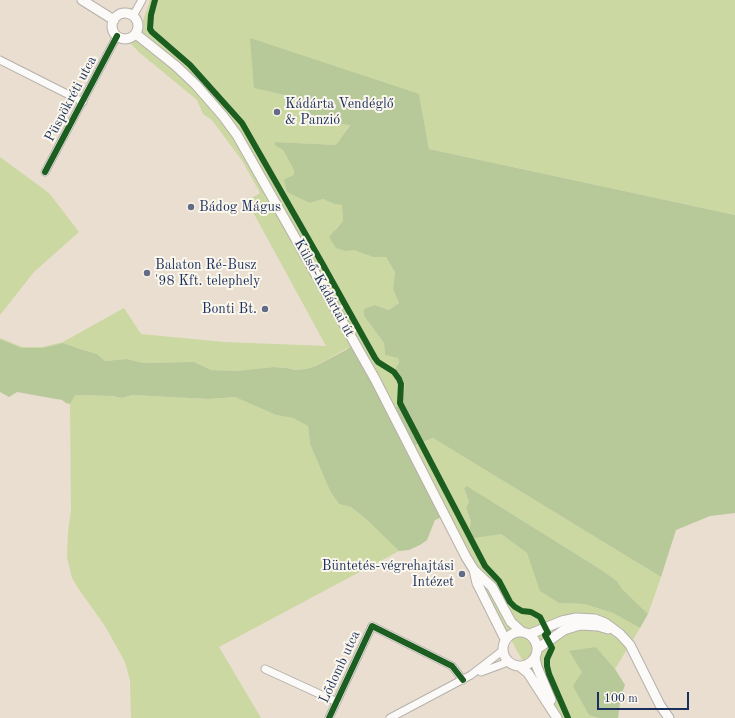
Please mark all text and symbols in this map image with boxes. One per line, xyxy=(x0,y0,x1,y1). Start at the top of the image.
street label: Püspökréti utca xyxy=(41,53,101,145)
place label: Kádárta Vendéglő & Panzió xyxy=(285,96,394,128)
marker: Kádárta Vendéglő & Panzió xyxy=(272,107,282,117)
place label: Bádog Mágus xyxy=(199,199,281,215)
marker: Bádog Mágus xyxy=(186,202,196,212)
street label: Külső-Kádártai út xyxy=(290,236,358,340)
place label: Balaton Ré-Busz '98 Kft. telephely xyxy=(155,257,261,290)
marker: Balaton Ré-Busz '98 Kft. telephely xyxy=(142,268,152,278)
place label: Bonti Bt. xyxy=(202,301,257,317)
marker: Bonti Bt. xyxy=(260,304,270,314)
place label: Büntetés-végrehajtási Intézet xyxy=(322,558,454,590)
marker: Büntetés-végrehajtási Intézet xyxy=(457,569,467,579)
street label: Lődomb utca xyxy=(316,628,364,706)
scale bar xyxy=(599,684,691,710)
text: 100 m xyxy=(604,693,638,705)

